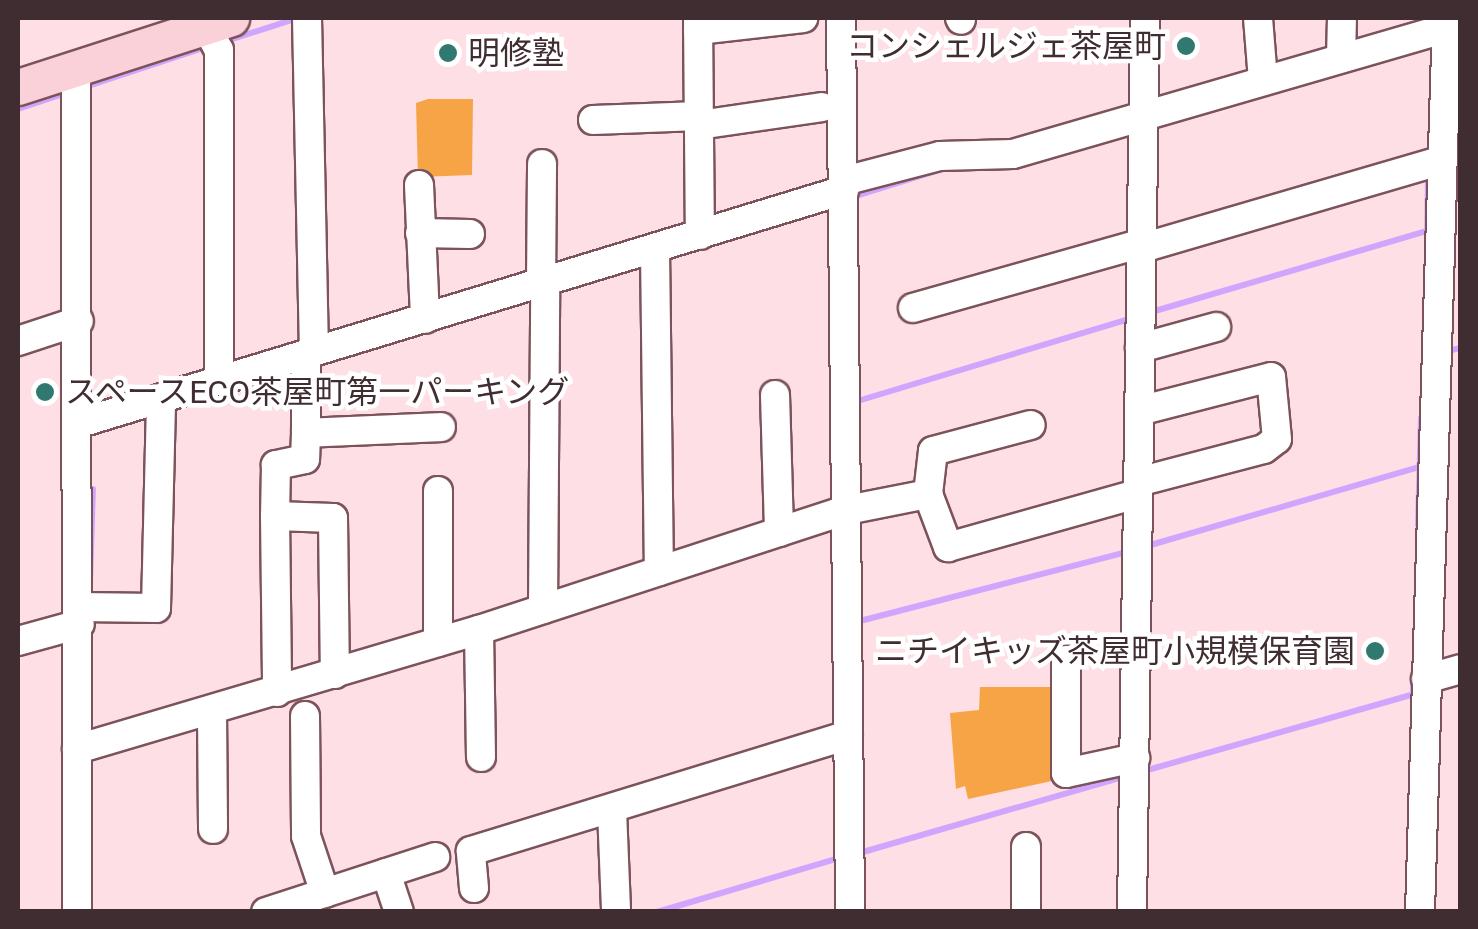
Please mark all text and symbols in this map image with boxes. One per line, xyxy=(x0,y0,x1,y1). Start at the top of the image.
place label: コンシェルジェ茶屋町 xyxy=(846,27,1166,65)
place label: 明修塾 xyxy=(468,34,564,72)
marker: コンシェルジェ茶屋町 xyxy=(1175,35,1197,57)
marker: 明修塾 xyxy=(437,42,459,64)
place label: スペースECO茶屋町第一パーキング xyxy=(65,373,574,411)
marker: スペースECO茶屋町第一パーキング xyxy=(34,381,56,403)
place label: ニチイキッズ茶屋町小規模保育園 xyxy=(875,632,1355,670)
marker: ニチイキッズ茶屋町小規模保育園 xyxy=(1364,640,1386,662)

